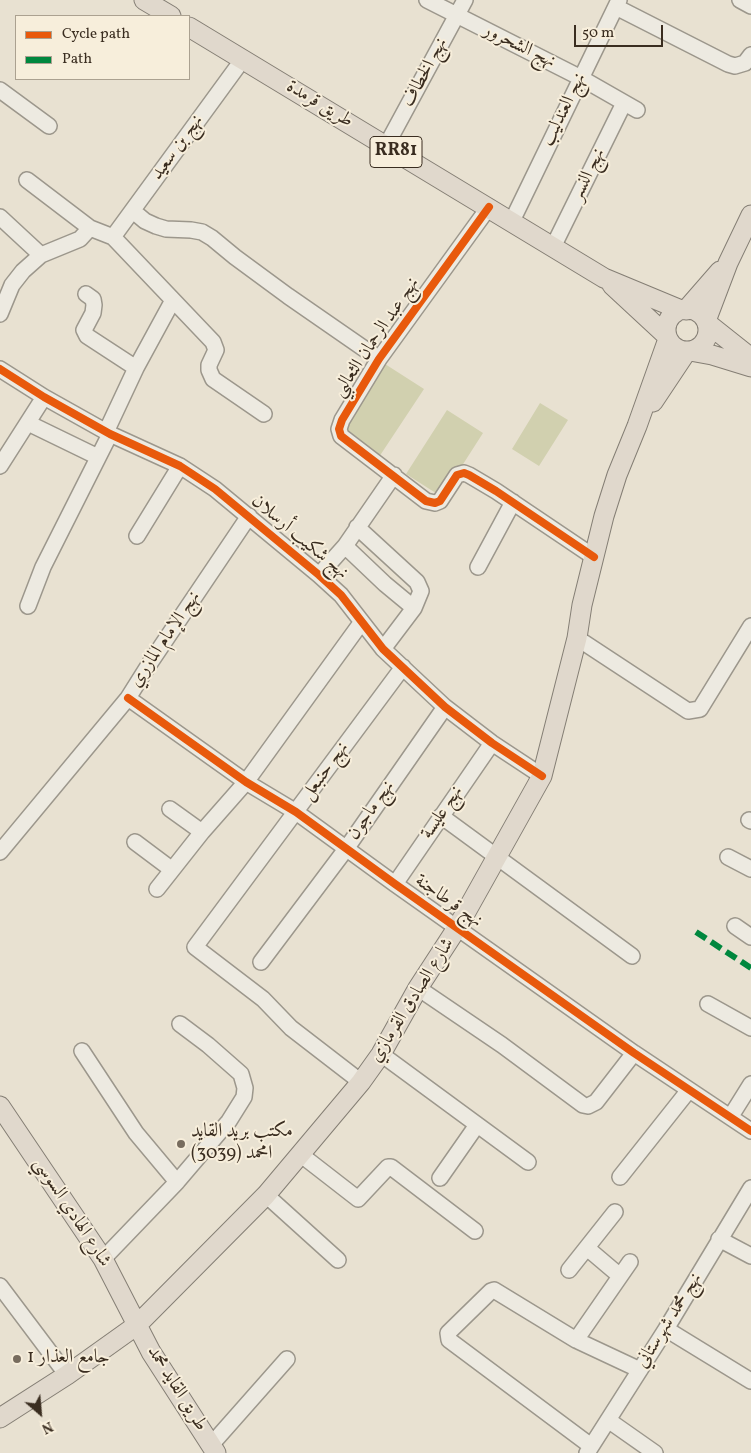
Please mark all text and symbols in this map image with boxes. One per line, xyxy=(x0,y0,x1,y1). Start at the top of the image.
legend xyxy=(15,15,190,80)
scale bar xyxy=(576,15,665,47)
street label: نهج الشحرور xyxy=(479,20,559,74)
text: 50 m xyxy=(582,23,614,44)
text: Cycle path xyxy=(62,24,130,45)
street label: نهج الخطاف xyxy=(398,34,454,112)
text: Path xyxy=(62,49,92,70)
street label: نهج العندليب xyxy=(537,70,593,150)
street label: طريق قرمدة xyxy=(281,76,357,134)
street label: نهج بن سعيد xyxy=(147,111,209,185)
road number: RR81 xyxy=(370,136,422,168)
street label: نهج النسر xyxy=(567,145,611,205)
street label: نهج عبد الرحمان الثعالبي xyxy=(328,274,426,402)
street label: نهج شكيب أرسلان xyxy=(246,491,352,585)
street label: نهج الإمام المازري xyxy=(125,587,207,693)
street label: نهج حنبعل xyxy=(297,738,355,806)
street label: نهج ماجون xyxy=(343,777,401,845)
street label: نهج عليسة xyxy=(417,782,469,844)
street label: نهج قرطاجنة xyxy=(410,870,486,934)
street label: شارع الصادق القرمازي xyxy=(366,934,460,1068)
place label: مكتب بريد القايد امحمد (3039) xyxy=(191,1122,293,1166)
marker: مكتب بريد القايد امحمد (3039) xyxy=(175,1138,187,1150)
street label: شارع الهادي السوسي xyxy=(27,1154,115,1272)
street label: نهج محمد شهرستاني xyxy=(632,1269,708,1373)
street label: طريق القايد محمد xyxy=(141,1342,211,1436)
place label: جامع العذار 1 xyxy=(27,1348,110,1370)
marker: جامع العذار 1 xyxy=(11,1353,23,1365)
north arrow xyxy=(15,1388,65,1438)
text: N xyxy=(38,1416,56,1438)

